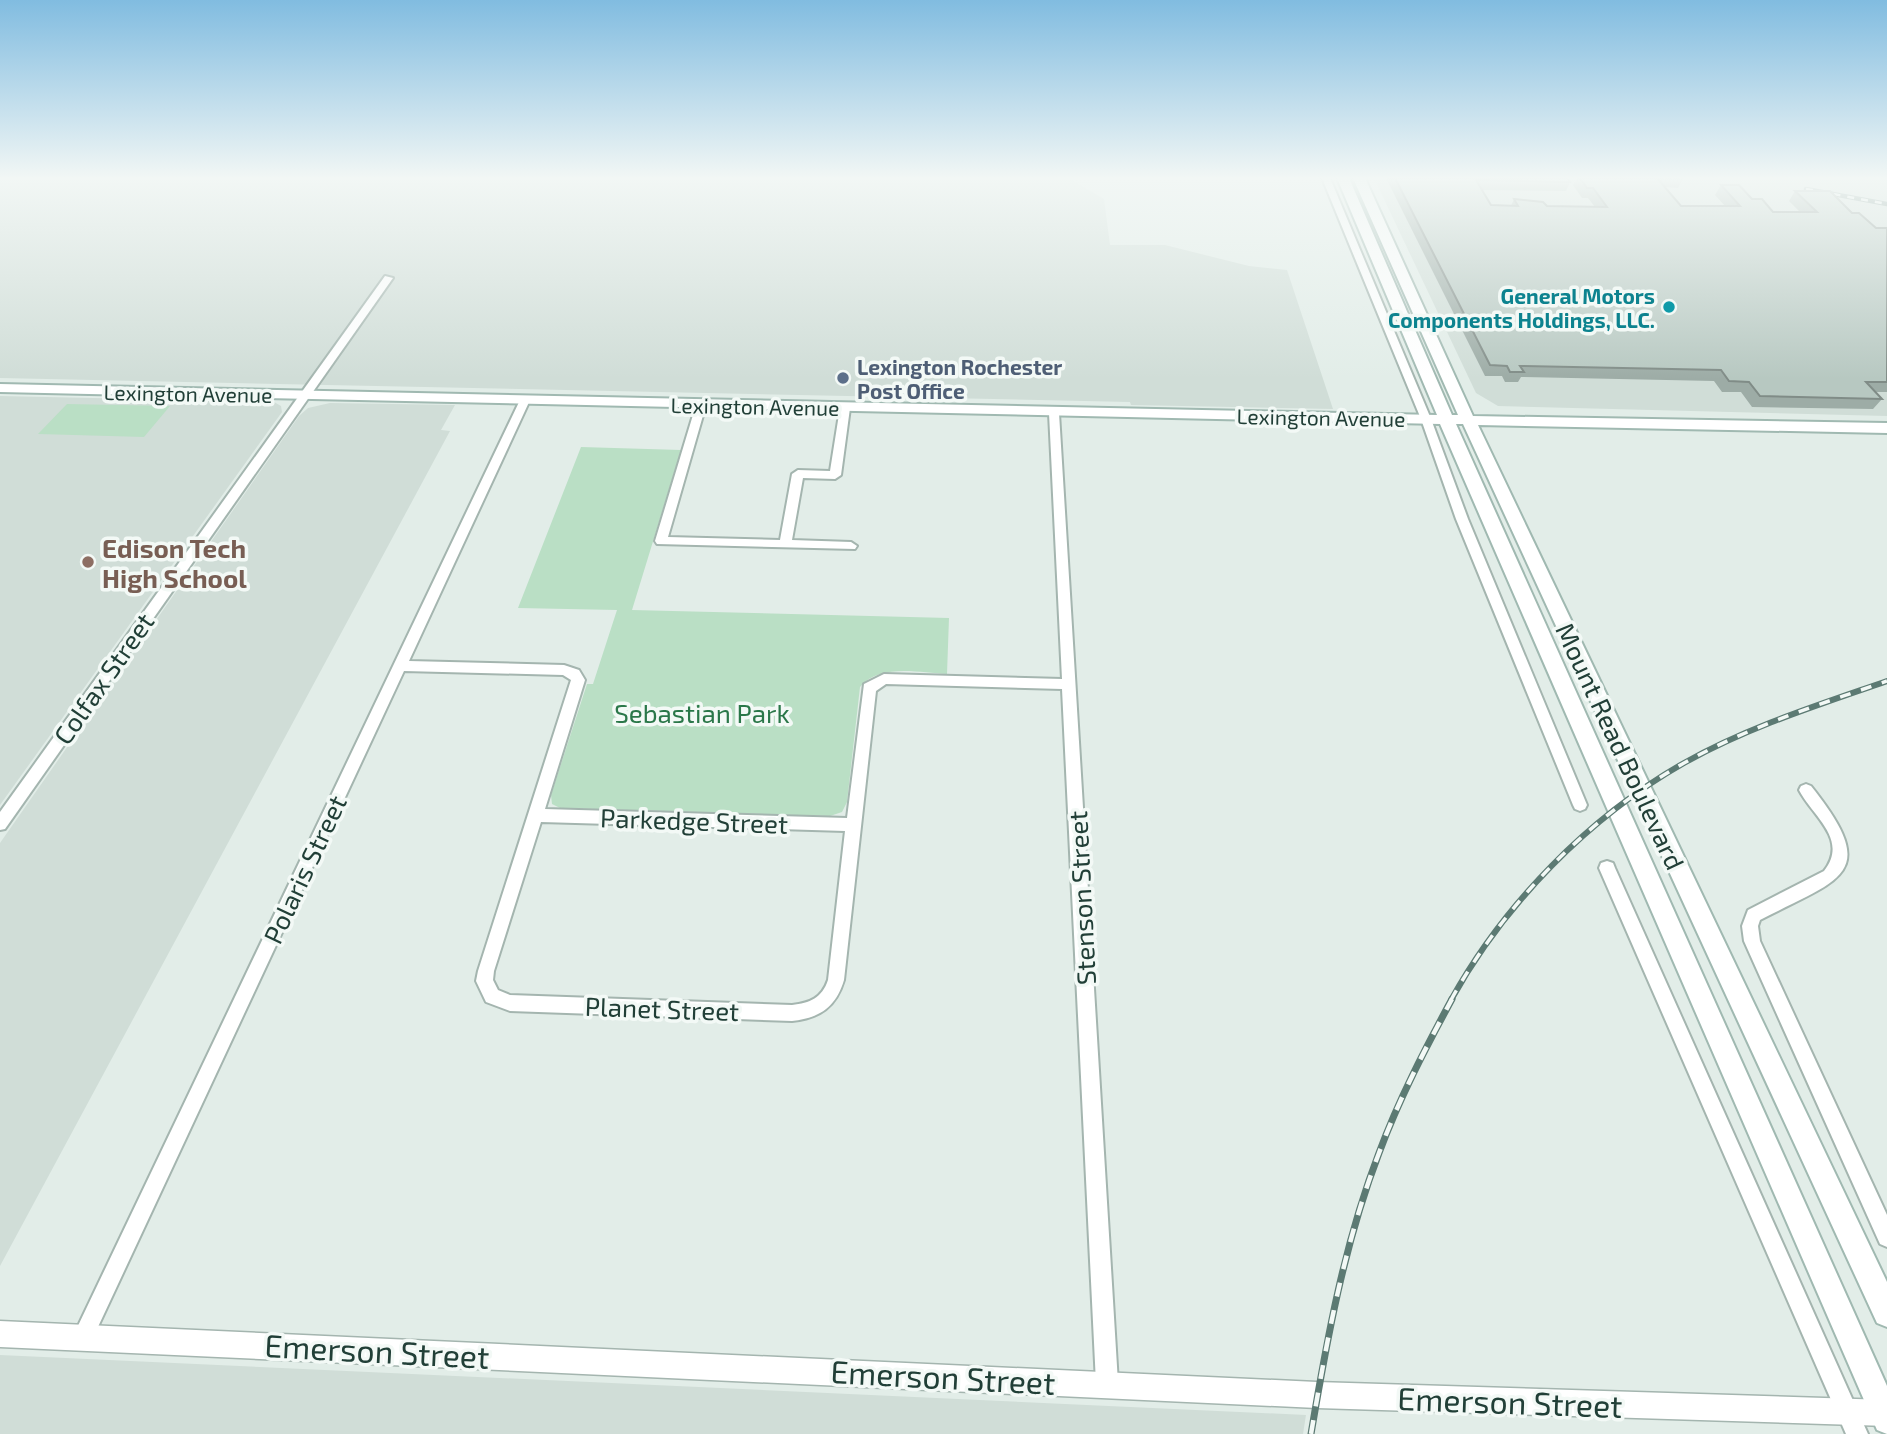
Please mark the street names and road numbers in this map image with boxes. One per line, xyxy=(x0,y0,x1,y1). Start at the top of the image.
street label: Lexington Avenue xyxy=(103,379,273,407)
street label: Lexington Avenue xyxy=(670,392,840,420)
street label: Lexington Avenue xyxy=(1236,403,1406,431)
street label: Colfax Street xyxy=(46,606,160,750)
street label: Mount Read Boulevard xyxy=(1550,618,1692,874)
street label: Polaris Street xyxy=(256,790,352,948)
street label: Parkedge Street xyxy=(599,801,789,839)
street label: Stenson Street xyxy=(1061,810,1101,986)
street label: Planet Street xyxy=(584,990,740,1026)
street label: Emerson Street xyxy=(264,1325,490,1375)
street label: Emerson Street xyxy=(830,1351,1056,1401)
street label: Emerson Street xyxy=(1397,1378,1623,1424)

